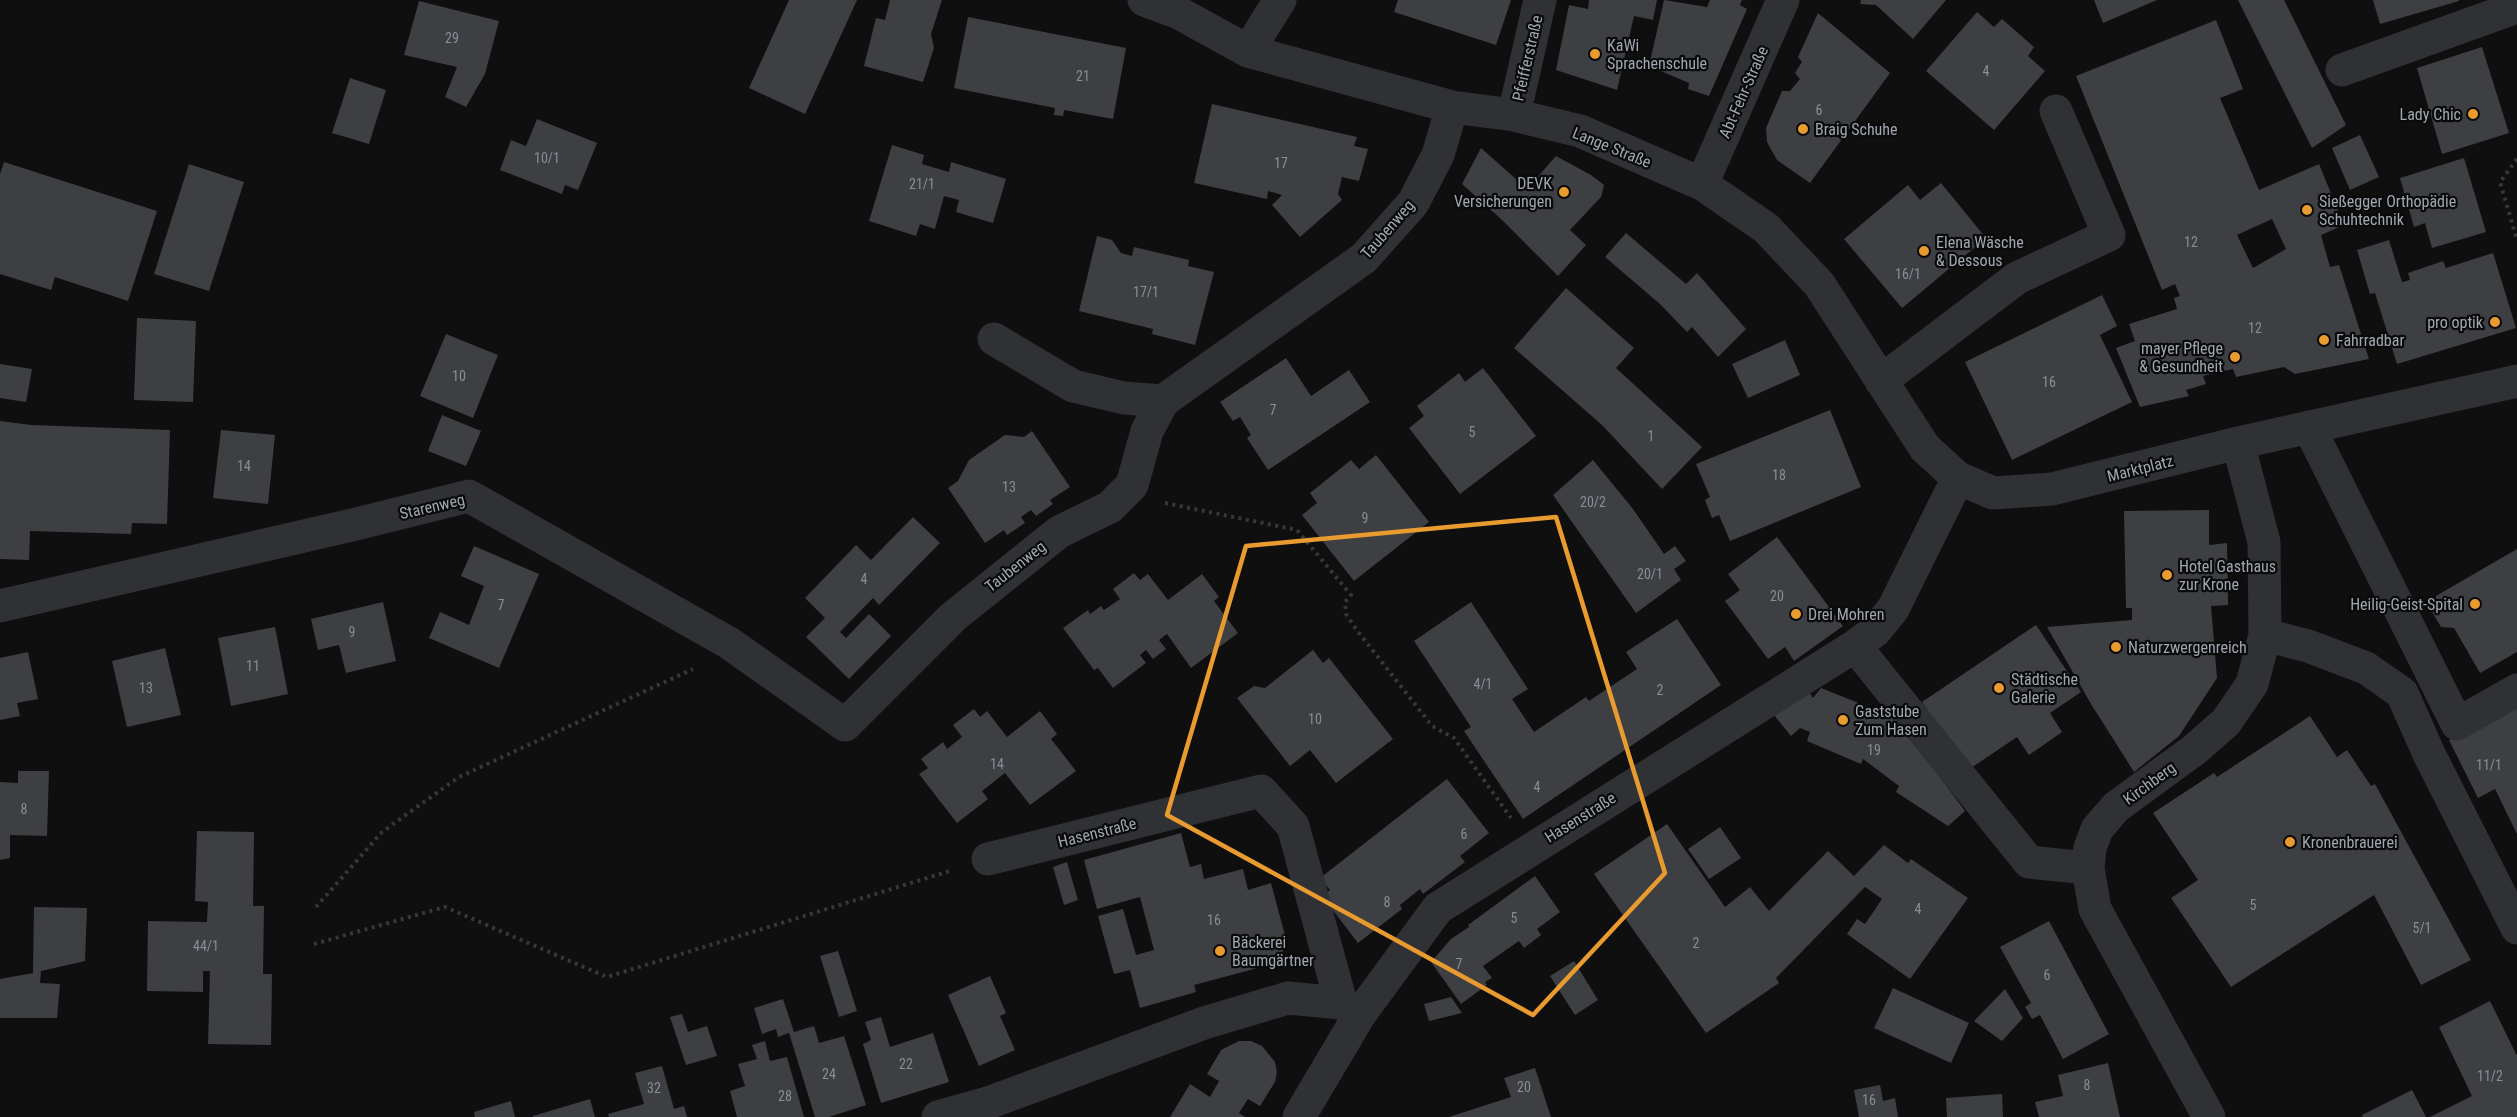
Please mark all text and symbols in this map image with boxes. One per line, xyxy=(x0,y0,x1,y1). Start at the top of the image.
street label: Pfeifferstraße xyxy=(1508,13,1547,103)
house number: 29 xyxy=(445,30,459,46)
place label: KaWi Sprachenschule xyxy=(1607,36,1707,73)
street label: Abt-Fehr-Straße xyxy=(1715,43,1772,141)
marker: KaWi Sprachenschule xyxy=(1588,47,1602,61)
house number: 4 xyxy=(1983,63,1990,79)
house number: 21 xyxy=(1076,68,1090,84)
house number: 6 xyxy=(1816,102,1823,118)
place label: Lady Chic xyxy=(2400,105,2461,124)
marker: Lady Chic xyxy=(2466,107,2480,121)
place label: Braig Schuhe xyxy=(1815,120,1898,139)
marker: Braig Schuhe xyxy=(1796,122,1810,136)
street label: Lange Straße xyxy=(1570,123,1654,172)
house number: 10/1 xyxy=(534,150,560,166)
house number: 17 xyxy=(1274,155,1288,171)
place label: DEVK Versicherungen xyxy=(1454,174,1552,211)
house number: 21/1 xyxy=(909,176,935,192)
marker: DEVK Versicherungen xyxy=(1557,185,1571,199)
place label: Sießegger Orthopädie Schuhtechnik xyxy=(2319,192,2456,229)
street label: Taubenweg xyxy=(1357,196,1418,263)
marker: Sießegger Orthopädie Schuhtechnik xyxy=(2300,203,2314,217)
place label: Elena Wäsche & Dessous xyxy=(1936,233,2024,270)
house number: 12 xyxy=(2184,234,2198,250)
marker: Elena Wäsche & Dessous xyxy=(1917,244,1931,258)
house number: 16/1 xyxy=(1895,266,1921,282)
house number: 17/1 xyxy=(1133,284,1159,300)
place label: pro optik xyxy=(2427,313,2484,332)
marker: pro optik xyxy=(2488,315,2502,329)
house number: 12 xyxy=(2248,320,2262,336)
place label: Fahrradbar xyxy=(2336,331,2404,350)
marker: Fahrradbar xyxy=(2317,333,2331,347)
place label: mayer Pflege & Gesundheit xyxy=(2139,339,2223,376)
marker: mayer Pflege & Gesundheit xyxy=(2228,350,2242,364)
house number: 10 xyxy=(452,368,466,384)
house number: 16 xyxy=(2042,374,2056,390)
house number: 7 xyxy=(1270,402,1277,418)
house number: 5 xyxy=(1469,424,1476,440)
house number: 1 xyxy=(1648,428,1654,444)
street label: Marktplatz xyxy=(2105,451,2175,486)
house number: 14 xyxy=(237,458,251,474)
house number: 18 xyxy=(1772,467,1786,483)
house number: 13 xyxy=(1002,479,1016,495)
street label: Starenweg xyxy=(398,490,467,523)
house number: 20/2 xyxy=(1580,494,1606,510)
house number: 9 xyxy=(1362,510,1368,526)
street label: Taubenweg xyxy=(981,537,1049,596)
place label: Hotel Gasthaus zur Krone xyxy=(2179,557,2276,594)
house number: 20/1 xyxy=(1637,566,1663,582)
marker: Hotel Gasthaus zur Krone xyxy=(2160,568,2174,582)
house number: 4 xyxy=(861,571,868,587)
house number: 20 xyxy=(1770,588,1784,604)
place label: Heilig-Geist-Spital xyxy=(2350,595,2463,614)
house number: 7 xyxy=(498,597,505,613)
marker: Heilig-Geist-Spital xyxy=(2468,597,2482,611)
place label: Drei Mohren xyxy=(1808,605,1885,624)
marker: Drei Mohren xyxy=(1789,607,1803,621)
house number: 9 xyxy=(349,624,355,640)
place label: Naturzwergenreich xyxy=(2128,638,2247,657)
marker: Naturzwergenreich xyxy=(2109,640,2123,654)
house number: 11 xyxy=(246,658,260,674)
place label: Städtische Galerie xyxy=(2011,670,2078,707)
house number: 4/1 xyxy=(1473,676,1493,692)
house number: 13 xyxy=(139,680,153,696)
marker: Städtische Galerie xyxy=(1992,681,2006,695)
house number: 2 xyxy=(1657,682,1664,698)
place label: Gaststube Zum Hasen xyxy=(1855,702,1927,739)
house number: 10 xyxy=(1308,711,1322,727)
marker: Gaststube Zum Hasen xyxy=(1836,713,1850,727)
house number: 19 xyxy=(1867,742,1881,758)
house number: 14 xyxy=(990,756,1004,772)
house number: 11/1 xyxy=(2476,757,2502,773)
street label: Kirchberg xyxy=(2119,758,2179,809)
house number: 4 xyxy=(1534,779,1541,795)
street label: Hasenstraße xyxy=(1541,788,1619,847)
house number: 8 xyxy=(21,801,28,817)
street label: Hasenstraße xyxy=(1056,814,1138,851)
house number: 6 xyxy=(1461,826,1468,842)
place label: Kronenbrauerei xyxy=(2302,833,2398,852)
marker: Kronenbrauerei xyxy=(2283,835,2297,849)
house number: 8 xyxy=(1384,894,1391,910)
house number: 5 xyxy=(2250,897,2257,913)
house number: 4 xyxy=(1915,901,1922,917)
house number: 5 xyxy=(1511,910,1518,926)
house number: 16 xyxy=(1207,912,1221,928)
house number: 5/1 xyxy=(2412,920,2432,936)
place label: Bäckerei Baumgärtner xyxy=(1232,933,1314,970)
house number: 2 xyxy=(1693,935,1700,951)
house number: 44/1 xyxy=(193,938,219,954)
marker: Bäckerei Baumgärtner xyxy=(1213,944,1227,958)
house number: 7 xyxy=(1456,956,1463,972)
house number: 6 xyxy=(2044,967,2051,983)
house number: 22 xyxy=(899,1056,913,1072)
house number: 24 xyxy=(822,1066,836,1082)
house number: 11/2 xyxy=(2477,1068,2503,1084)
house number: 8 xyxy=(2084,1077,2091,1093)
house number: 20 xyxy=(1517,1079,1531,1095)
house number: 32 xyxy=(647,1080,661,1096)
house number: 28 xyxy=(778,1088,792,1104)
house number: 16 xyxy=(1862,1092,1876,1108)

